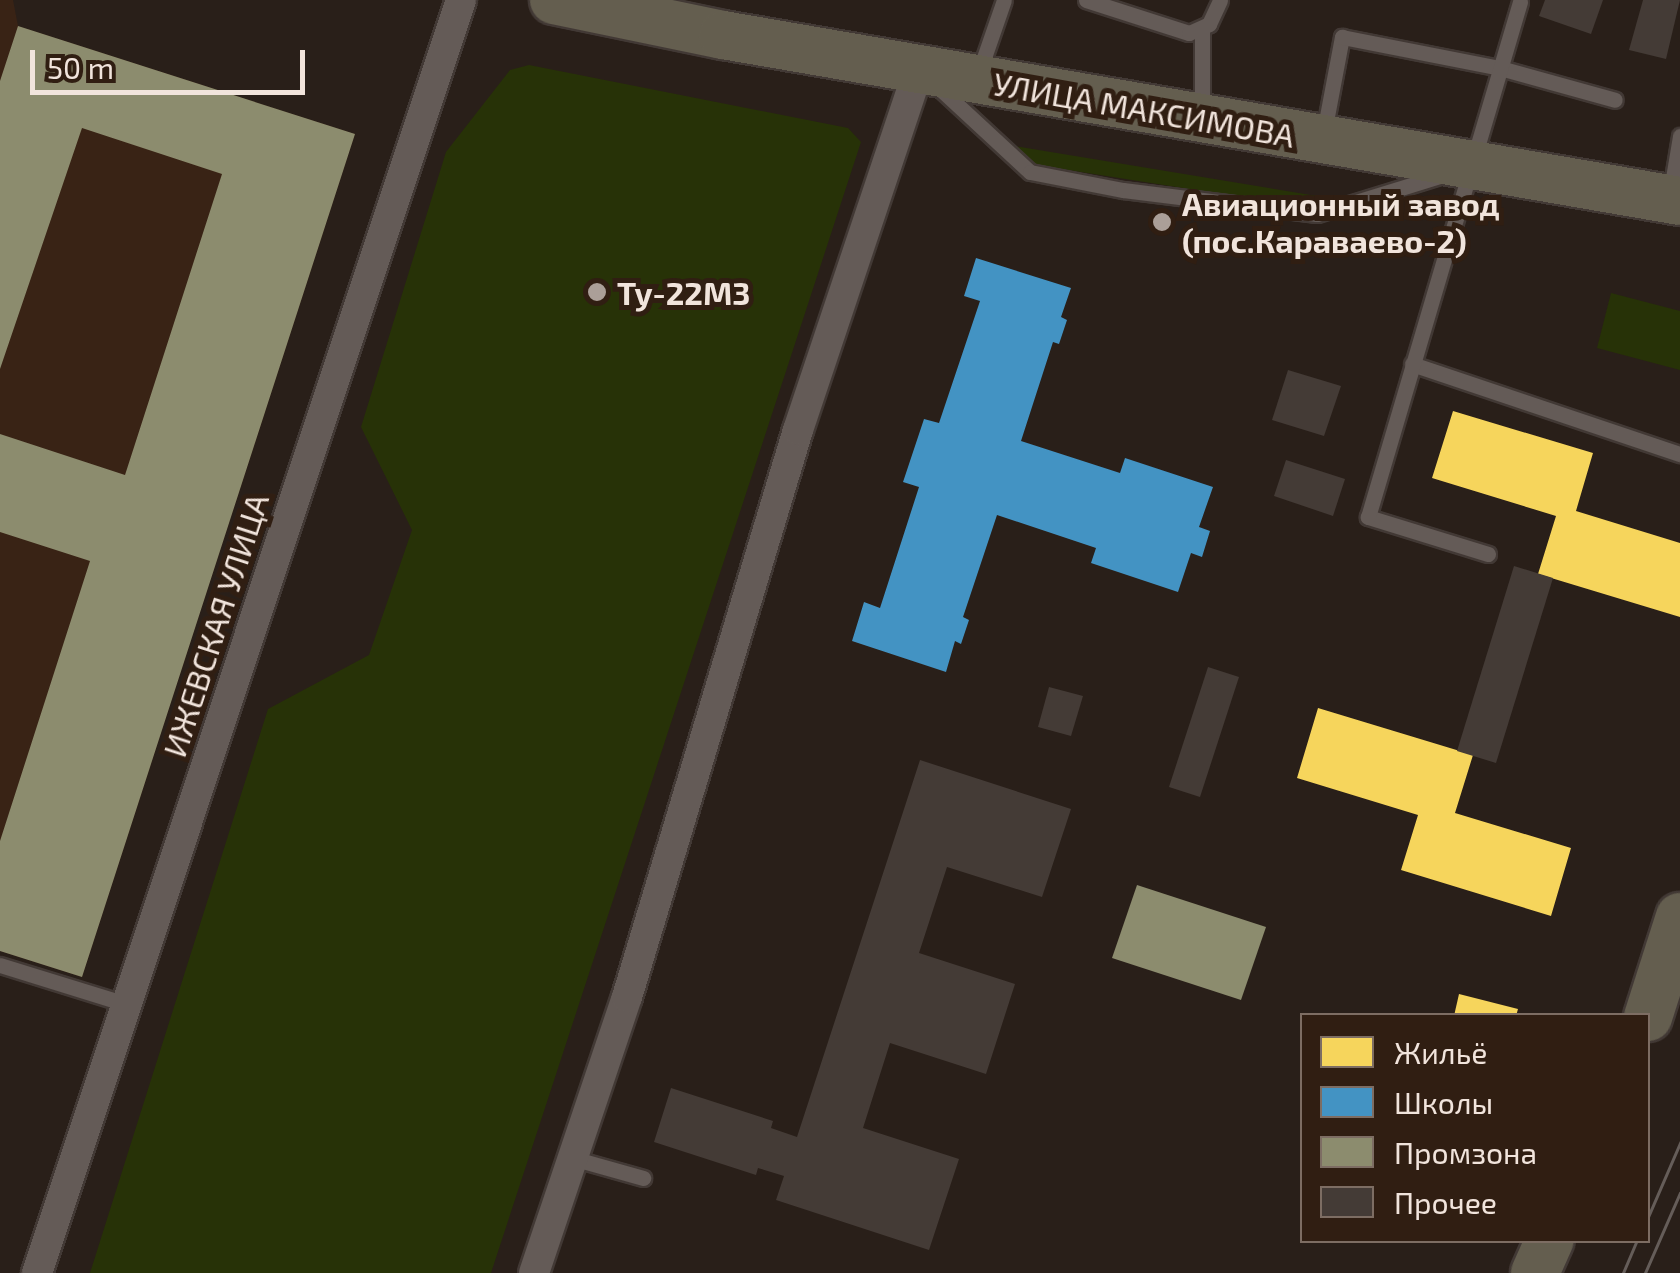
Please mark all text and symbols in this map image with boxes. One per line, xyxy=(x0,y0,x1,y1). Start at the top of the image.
scale bar xyxy=(35,30,310,92)
text: 50 m xyxy=(47,49,114,85)
street label: УЛИЦА МАКСИМОВА xyxy=(990,64,1298,154)
place label: Авиационный завод (пос.Караваево-2) xyxy=(1182,185,1500,260)
marker: Авиационный завод (пос.Караваево-2) xyxy=(1151,211,1173,233)
place label: Ту-22М3 xyxy=(617,273,750,311)
marker: Ту-22М3 xyxy=(586,281,608,303)
street label: ИЖЕВСКАЯ УЛИЦА xyxy=(154,488,276,762)
legend xyxy=(1300,1013,1650,1243)
text: Жильё xyxy=(1394,1034,1487,1070)
text: Школы xyxy=(1394,1084,1493,1120)
text: Промзона xyxy=(1394,1134,1537,1170)
text: Прочее xyxy=(1394,1184,1497,1220)

